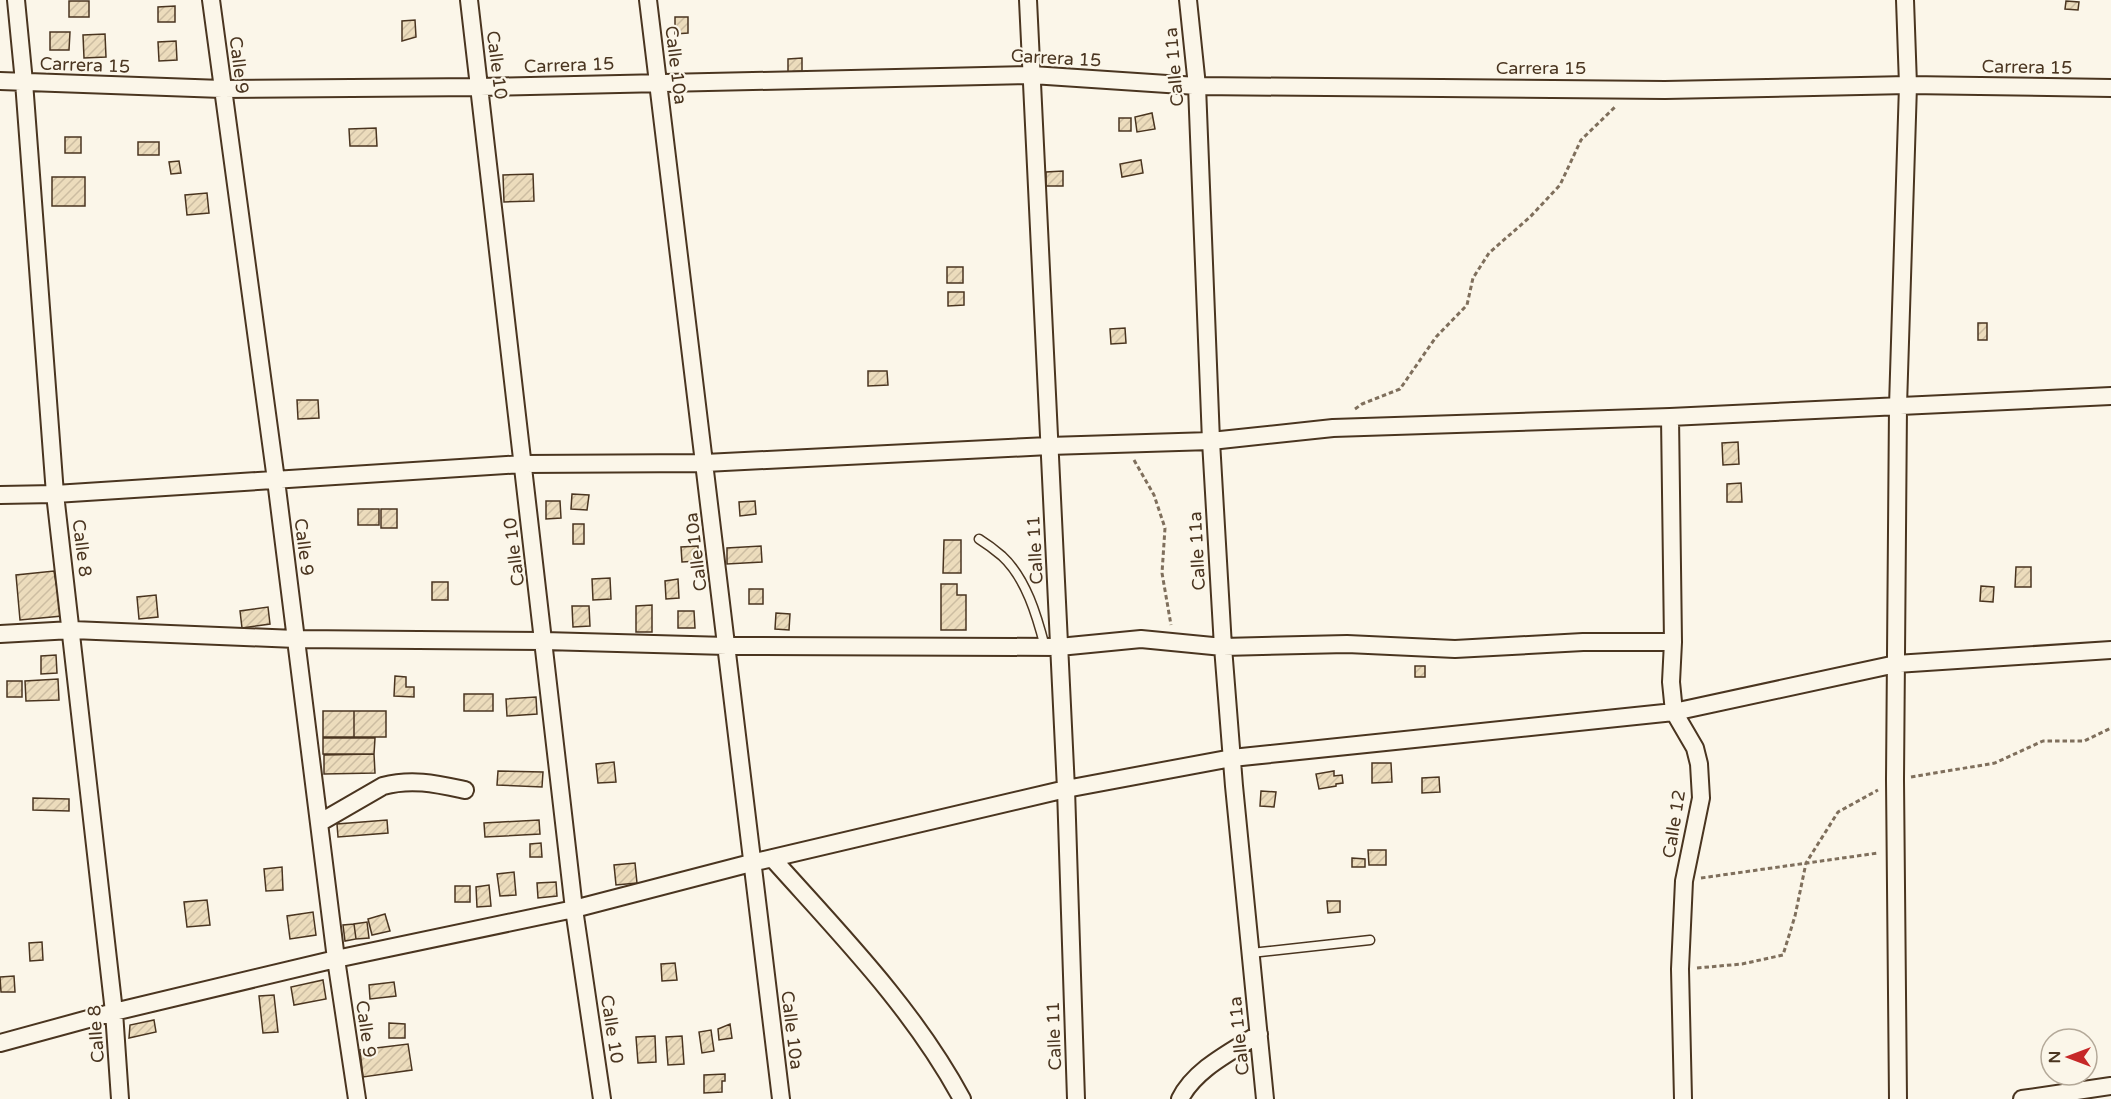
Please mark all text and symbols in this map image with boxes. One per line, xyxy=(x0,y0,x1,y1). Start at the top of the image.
street label: Calle 10a xyxy=(660,24,692,106)
street label: Calle 11a xyxy=(1160,27,1188,107)
street label: Calle 10 xyxy=(482,29,512,101)
street label: Calle 9 xyxy=(225,35,253,95)
street label: Carrera 15 xyxy=(1010,45,1102,71)
street label: Carrera 15 xyxy=(39,52,131,78)
street label: Carrera 15 xyxy=(523,52,615,78)
street label: Carrera 15 xyxy=(1981,55,2073,79)
street label: Carrera 15 xyxy=(1496,57,1586,79)
street label: Calle 10a xyxy=(680,511,712,593)
street label: Calle 11a xyxy=(1184,511,1210,591)
street label: Calle 11 xyxy=(1022,515,1048,585)
street label: Calle 10 xyxy=(499,516,529,588)
street label: Calle 9 xyxy=(290,517,318,577)
street label: Calle 8 xyxy=(68,518,96,578)
street label: Calle 12 xyxy=(1658,788,1690,860)
street label: Calle 10a xyxy=(776,989,808,1071)
street label: Calle 10 xyxy=(596,993,628,1065)
street label: Calle 11a xyxy=(1224,995,1254,1077)
street label: Calle 9 xyxy=(351,999,381,1059)
street label: Calle 11 xyxy=(1042,1001,1066,1071)
street label: Calle 8 xyxy=(83,1004,109,1064)
north arrow xyxy=(2039,1027,2099,1087)
text: N xyxy=(2045,1051,2065,1063)

